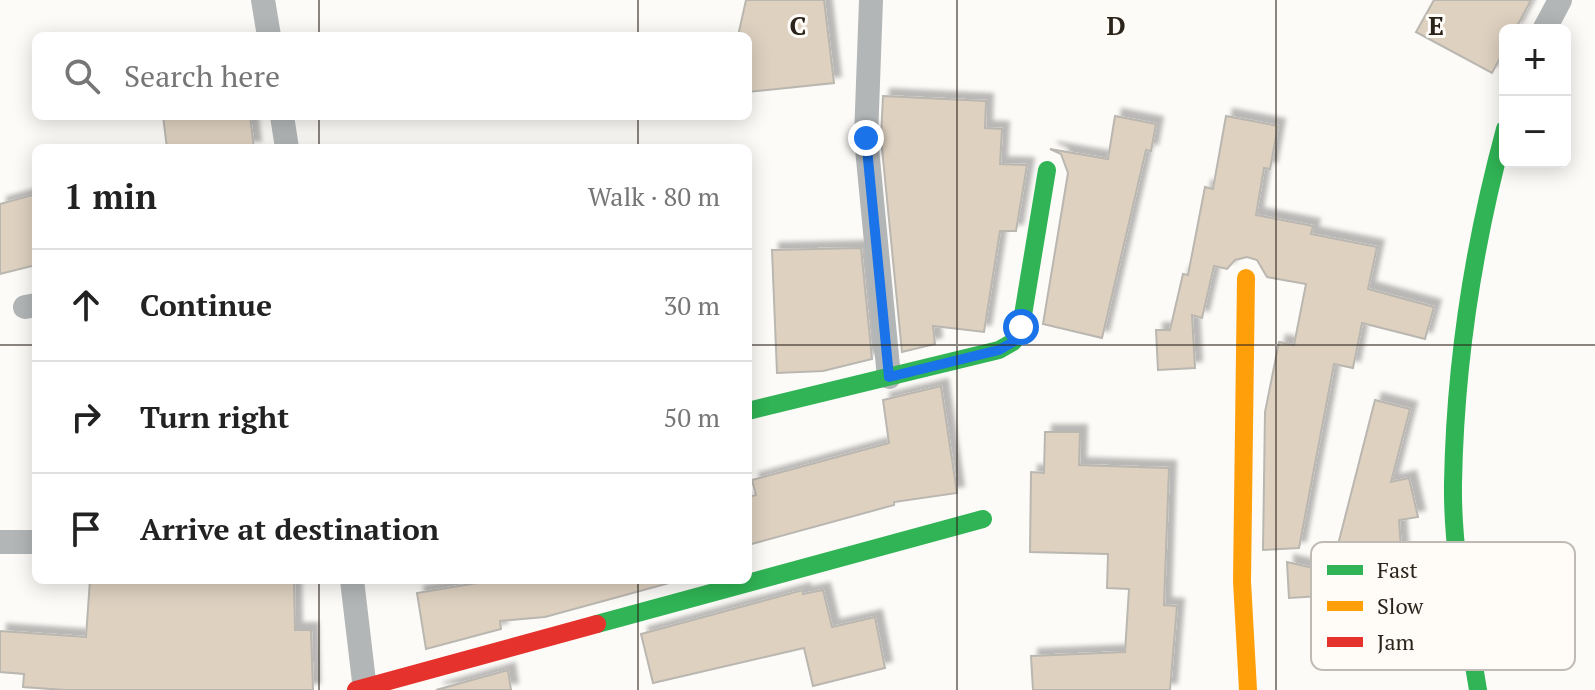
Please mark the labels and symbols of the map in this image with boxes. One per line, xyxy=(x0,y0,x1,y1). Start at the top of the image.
text: C xyxy=(790,8,806,42)
text: D xyxy=(1106,8,1126,42)
text: E xyxy=(1428,8,1444,42)
route end xyxy=(848,120,884,156)
route start xyxy=(1003,309,1039,345)
legend xyxy=(1311,542,1575,670)
text: Fast xyxy=(1377,555,1418,584)
text: Slow xyxy=(1377,591,1424,620)
text: Jam xyxy=(1377,627,1415,656)

